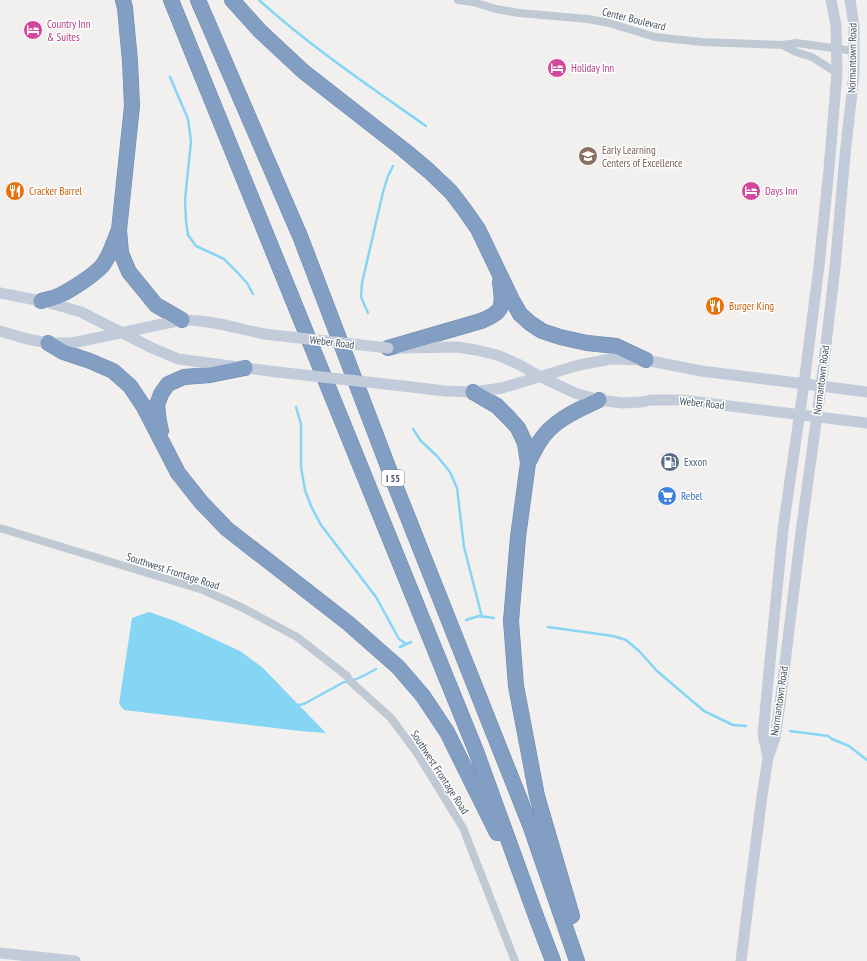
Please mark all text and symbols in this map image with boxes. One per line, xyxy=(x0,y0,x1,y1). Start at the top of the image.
street label: Center Boulevard xyxy=(601,4,667,34)
place label: Country Inn & Suites xyxy=(47,17,91,44)
hotel icon: Country Inn & Suites xyxy=(22,19,44,41)
street label: Normantown Road xyxy=(844,23,860,93)
hotel icon: Holiday Inn xyxy=(546,57,568,79)
place label: Holiday Inn xyxy=(571,61,614,75)
place label: Early Learning Centers of Excellence xyxy=(602,143,683,170)
school or university icon: Early Learning Centers of Excellence xyxy=(577,145,599,167)
restaurant icon: Cracker Barrel xyxy=(4,180,26,202)
hotel icon: Days Inn xyxy=(740,180,762,202)
place label: Cracker Barrel xyxy=(29,184,82,198)
place label: Days Inn xyxy=(765,184,798,198)
restaurant icon: Burger King xyxy=(704,295,726,317)
place label: Burger King xyxy=(729,299,774,313)
street label: Weber Road xyxy=(309,332,355,352)
street label: Normantown Road xyxy=(810,344,832,416)
street label: Weber Road xyxy=(679,394,725,412)
fuel station icon: Exxon xyxy=(659,451,681,473)
place label: Exxon xyxy=(684,455,707,469)
road number: I 55 xyxy=(382,470,404,486)
supermarket icon: Rebel xyxy=(656,485,678,507)
place label: Rebel xyxy=(681,489,703,503)
street label: Southwest Frontage Road xyxy=(125,549,222,593)
street label: Normantown Road xyxy=(767,665,791,737)
street label: Southwest Frontage Road xyxy=(408,727,472,817)

